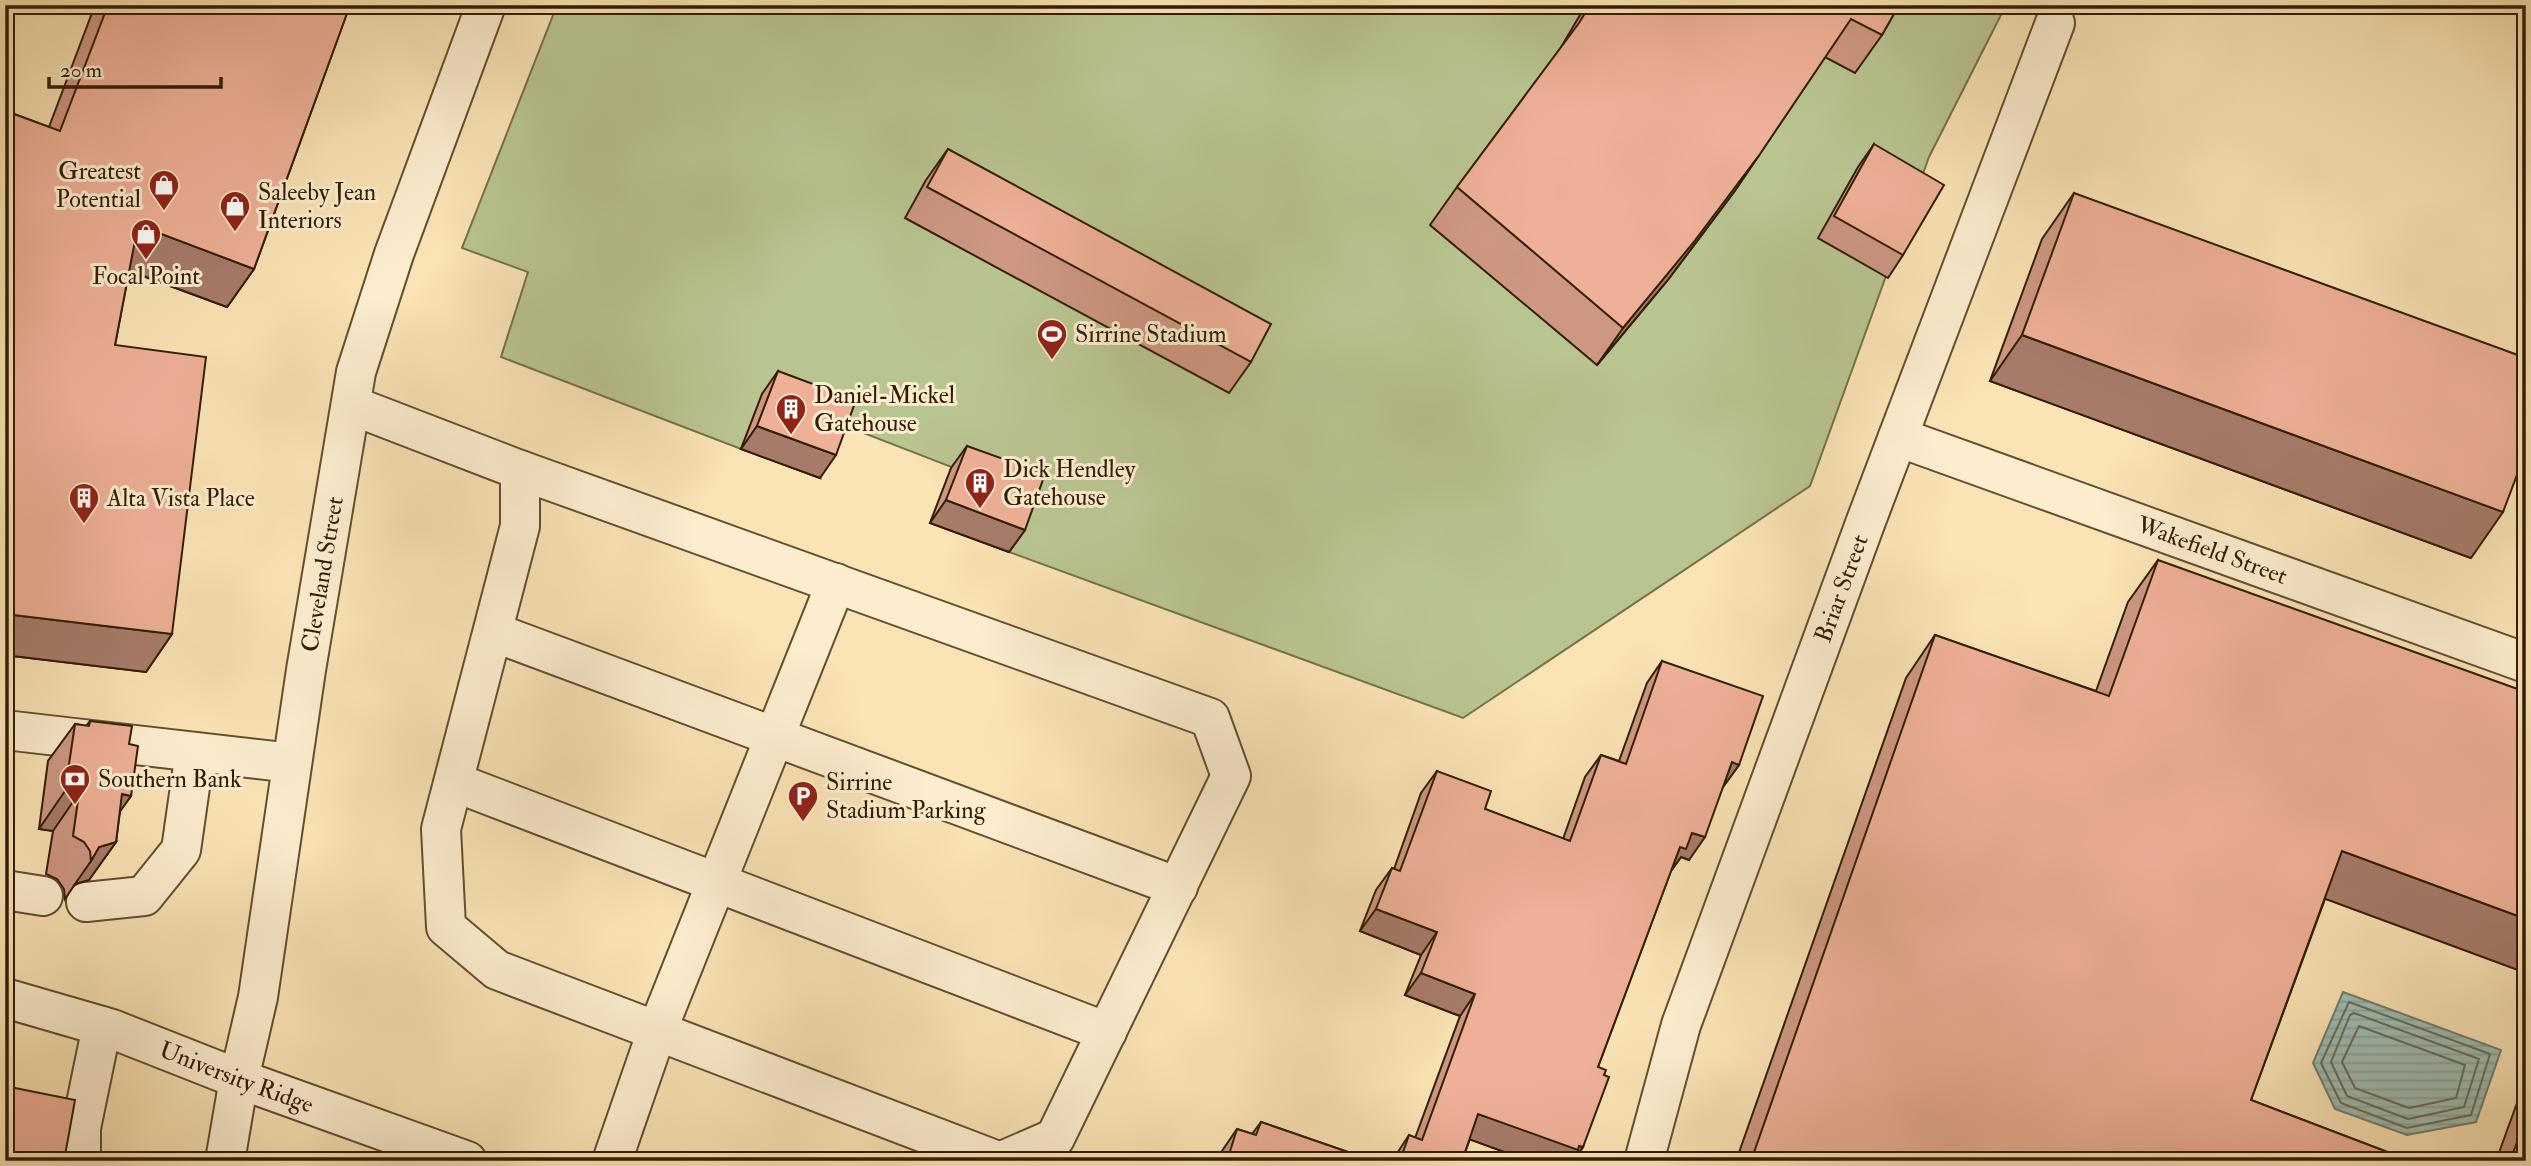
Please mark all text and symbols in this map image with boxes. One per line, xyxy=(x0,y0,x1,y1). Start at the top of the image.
scale bar xyxy=(49,46,220,90)
text: 20 m xyxy=(60,57,102,84)
place label: Greatest Potential xyxy=(56,156,141,215)
shop icon: Greatest Potential xyxy=(147,168,181,212)
place label: Saleeby Jean Interiors xyxy=(258,177,376,236)
shop icon: Saleeby Jean Interiors xyxy=(218,189,252,233)
shop icon: Focal Point xyxy=(129,217,163,261)
place label: Focal Point xyxy=(92,261,200,292)
sports icon: Sirrine Stadium xyxy=(1035,317,1069,361)
place label: Sirrine Stadium xyxy=(1075,319,1227,350)
place label: Daniel-Mickel Gatehouse xyxy=(814,380,955,439)
building icon: Daniel-Mickel Gatehouse xyxy=(774,392,808,436)
place label: Dick Hendley Gatehouse xyxy=(1003,454,1136,513)
building icon: Dick Hendley Gatehouse xyxy=(963,466,997,510)
building icon: Alta Vista Place xyxy=(67,481,101,525)
place label: Alta Vista Place xyxy=(106,483,255,514)
street label: Cleveland Street xyxy=(294,494,351,654)
street label: Wakefield Street xyxy=(2132,509,2292,592)
street label: Briar Street xyxy=(1808,530,1876,647)
bank icon: Southern Bank xyxy=(58,762,92,806)
place label: Southern Bank xyxy=(98,764,242,795)
place label: Sirrine Stadium Parking xyxy=(826,767,987,826)
parking icon: Sirrine Stadium Parking xyxy=(786,779,820,823)
street label: University Ridge xyxy=(155,1034,318,1121)

